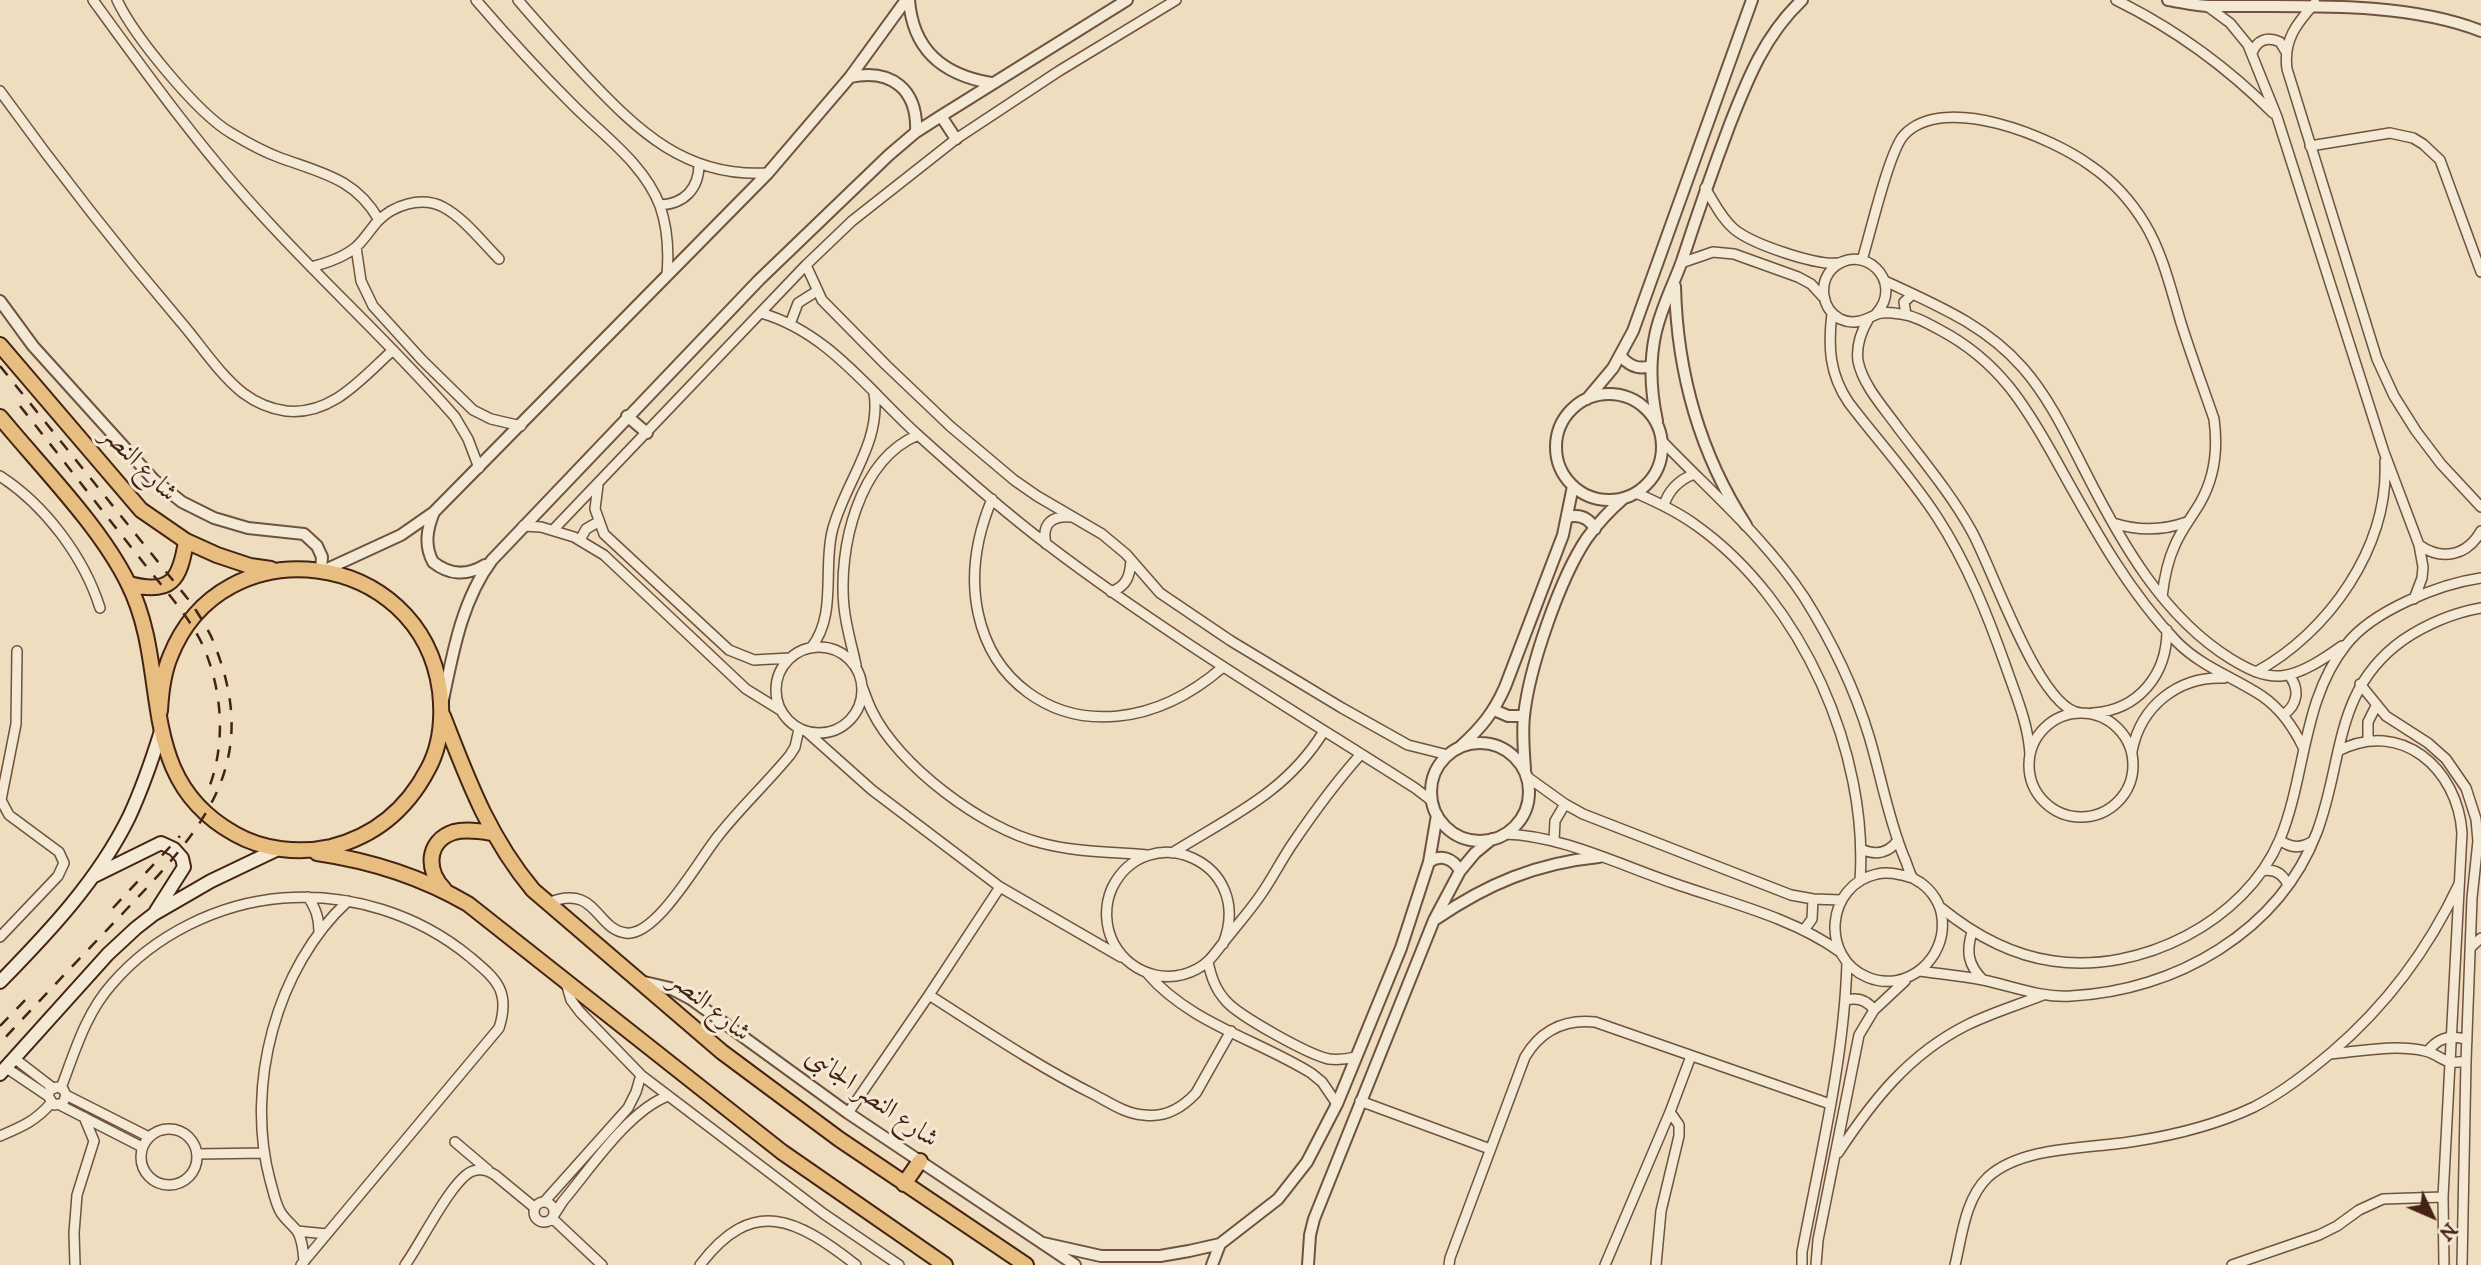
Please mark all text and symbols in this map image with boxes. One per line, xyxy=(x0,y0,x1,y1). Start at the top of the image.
street label: شارع النصر xyxy=(93,420,183,510)
street label: شارع النصر xyxy=(662,966,756,1050)
street label: شارع النصر الجانبى xyxy=(799,1042,943,1156)
north arrow xyxy=(2397,1181,2467,1251)
text: N xyxy=(2434,1217,2461,1245)

